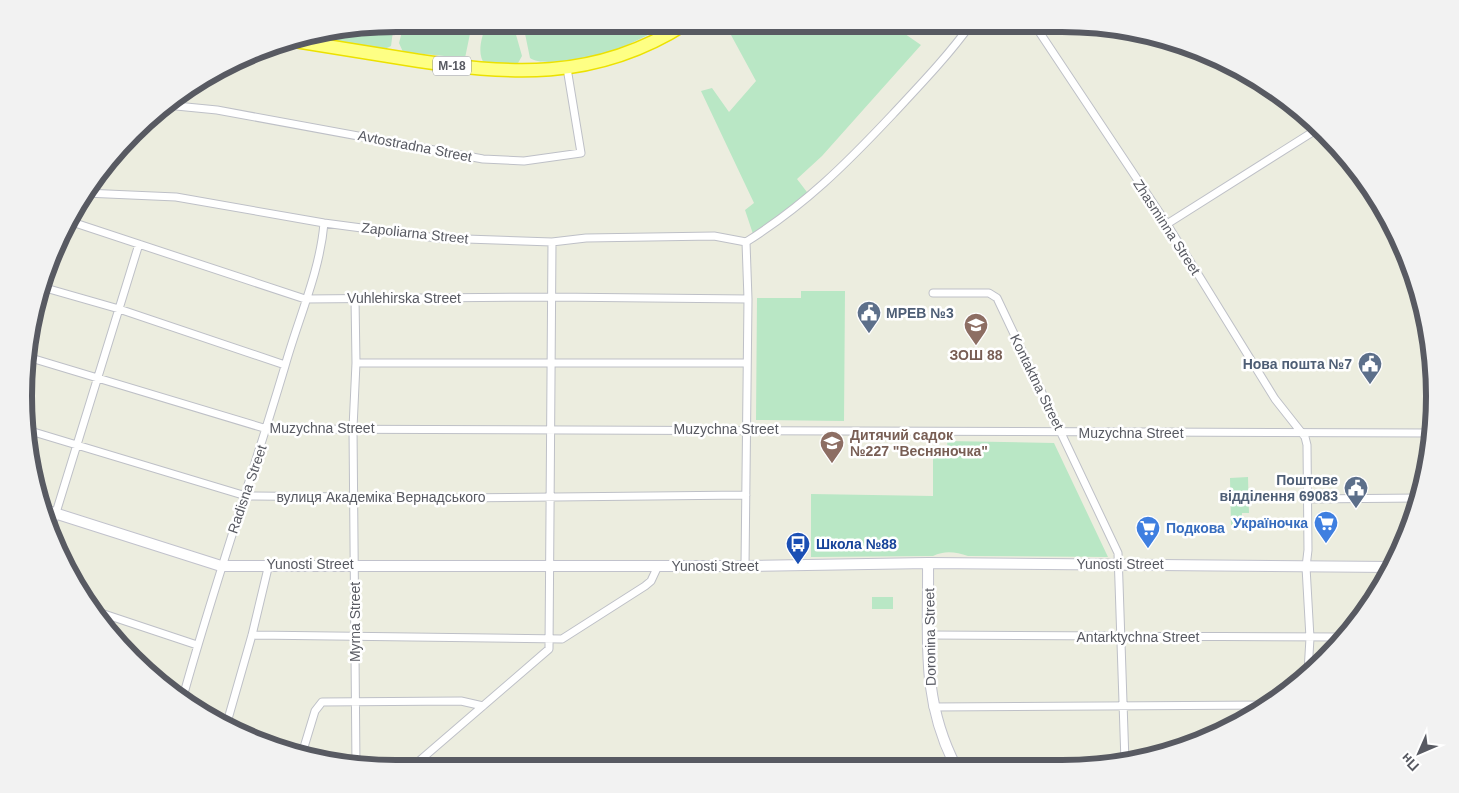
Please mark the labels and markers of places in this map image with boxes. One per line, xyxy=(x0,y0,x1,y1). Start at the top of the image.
public building icon: МРЕВ №3 xyxy=(856,300,882,334)
place label: МРЕВ №3 xyxy=(886,305,954,321)
school or university icon: ЗОШ 88 xyxy=(963,312,989,346)
place label: ЗОШ 88 xyxy=(949,347,1003,363)
public building icon: Нова пошта №7 xyxy=(1357,351,1383,385)
place label: Нова пошта №7 xyxy=(1243,356,1352,372)
place label: Дитячий садок №227 "Весняночка" xyxy=(850,427,988,459)
school or university icon: Дитячий садок №227 "Весняночка" xyxy=(819,430,845,464)
place label: Поштове відділення 69083 xyxy=(1219,472,1338,504)
public building icon: Поштове відділення 69083 xyxy=(1343,475,1369,509)
supermarket icon: Україночка xyxy=(1313,510,1339,544)
supermarket icon: Подкова xyxy=(1135,515,1161,549)
place label: Україночка xyxy=(1233,515,1308,531)
place label: Подкова xyxy=(1166,520,1225,536)
bus stop icon: Школа №88 xyxy=(785,531,811,565)
place label: Школа №88 xyxy=(816,536,897,552)

